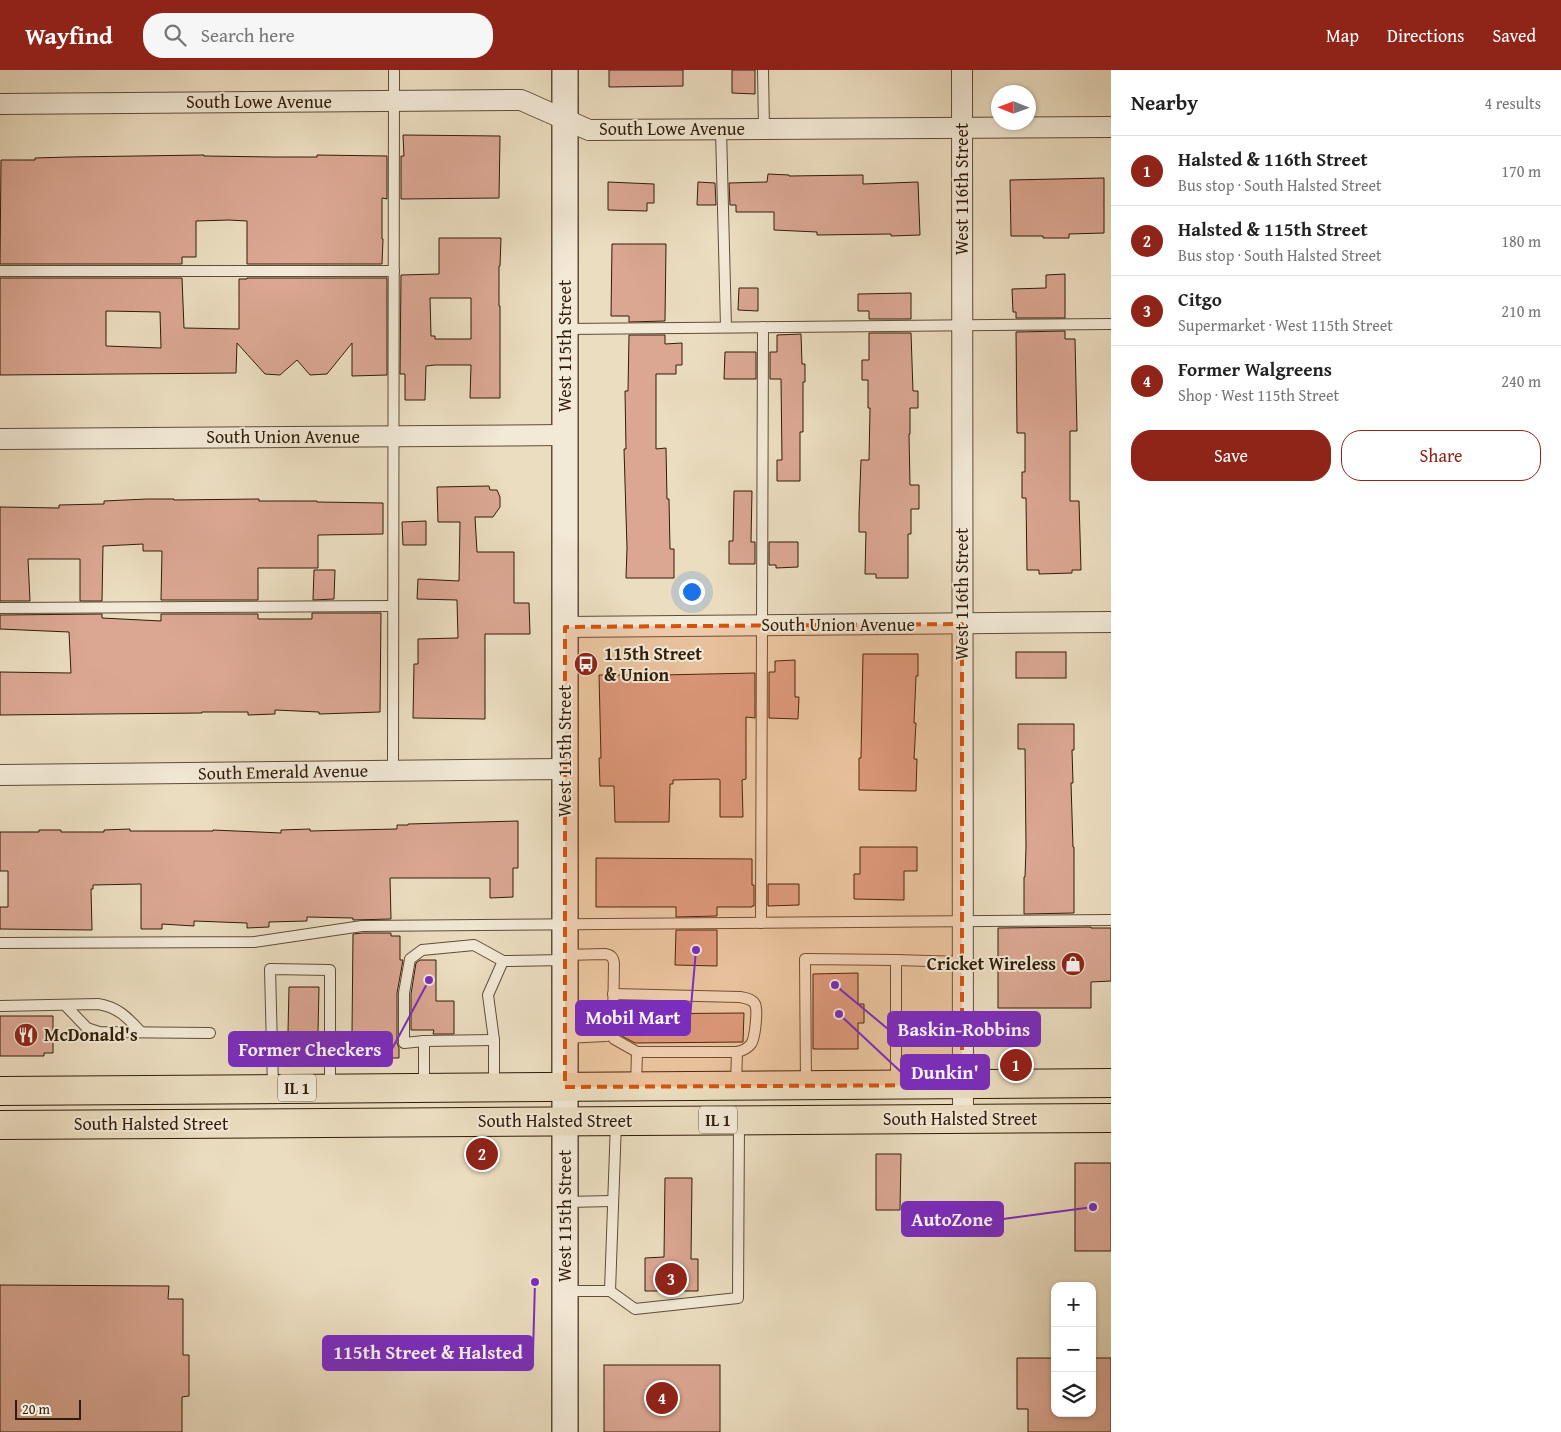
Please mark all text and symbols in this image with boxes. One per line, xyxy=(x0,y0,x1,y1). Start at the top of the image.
search box xyxy=(143,13,493,58)
text: Wayfind xyxy=(25,18,113,53)
icon: search xyxy=(161,21,189,49)
text: Search here xyxy=(201,21,295,49)
text: Map xyxy=(1326,22,1359,49)
text: Directions xyxy=(1387,22,1464,49)
text: Saved xyxy=(1492,22,1536,49)
north arrow xyxy=(991,85,1036,130)
text: Nearby xyxy=(1131,87,1198,118)
street label: South Lowe Avenue xyxy=(186,88,332,115)
text: 4 results xyxy=(1484,91,1541,115)
street label: South Lowe Avenue xyxy=(599,115,745,142)
street label: West 116th Street xyxy=(948,122,975,255)
text: Halsted & 116th Street xyxy=(1178,145,1368,173)
text: 1 xyxy=(1143,159,1151,183)
text: 170 m xyxy=(1501,159,1541,183)
text: Bus stop · South Halsted Street xyxy=(1178,173,1382,197)
text: Halsted & 115th Street xyxy=(1178,215,1368,243)
text: 2 xyxy=(1143,229,1151,253)
text: 180 m xyxy=(1501,229,1541,253)
text: Bus stop · South Halsted Street xyxy=(1178,243,1382,267)
street label: West 115th Street xyxy=(551,279,578,412)
text: Citgo xyxy=(1178,285,1222,313)
text: 3 xyxy=(1143,299,1151,323)
text: 210 m xyxy=(1501,299,1541,323)
text: Supermarket · West 115th Street xyxy=(1178,313,1393,337)
text: Former Walgreens xyxy=(1178,355,1332,383)
text: 4 xyxy=(1143,369,1151,393)
text: 240 m xyxy=(1501,369,1541,393)
text: Shop · West 115th Street xyxy=(1178,383,1339,407)
street label: South Union Avenue xyxy=(206,423,360,450)
button: Save xyxy=(1131,430,1331,481)
button: Share xyxy=(1341,430,1541,481)
street label: West 116th Street xyxy=(948,527,975,660)
your location xyxy=(679,579,705,605)
street label: South Union Avenue xyxy=(761,611,915,638)
place label: 115th Street & Union xyxy=(604,640,702,688)
bus stop icon: 115th Street & Union xyxy=(573,651,599,677)
street label: West 115th Street xyxy=(551,684,578,817)
street label: South Emerald Avenue xyxy=(198,757,368,786)
place label: Cricket Wireless xyxy=(927,950,1056,977)
shop icon: Cricket Wireless xyxy=(1060,951,1086,977)
callout: Mobil Mart xyxy=(576,1001,690,1035)
text: Mobil Mart xyxy=(586,1003,681,1031)
callout: Baskin-Robbins xyxy=(888,1012,1040,1046)
text: Baskin-Robbins xyxy=(898,1015,1030,1043)
place label: McDonald's xyxy=(44,1021,138,1048)
restaurant icon: McDonald's xyxy=(13,1022,39,1048)
callout: Former Checkers xyxy=(229,1032,392,1066)
text: Former Checkers xyxy=(239,1035,381,1063)
pin: 1 xyxy=(1000,1046,1032,1084)
callout: Dunkin' xyxy=(901,1055,989,1089)
text: Dunkin' xyxy=(911,1058,979,1086)
road number: IL 1 xyxy=(278,1074,316,1102)
street label: South Halsted Street xyxy=(883,1105,1038,1132)
road number: IL 1 xyxy=(699,1106,737,1134)
street label: South Halsted Street xyxy=(478,1107,633,1134)
street label: South Halsted Street xyxy=(74,1110,229,1137)
pin: 2 xyxy=(466,1135,498,1173)
street label: West 115th Street xyxy=(551,1149,578,1282)
callout: AutoZone xyxy=(902,1202,1003,1236)
text: AutoZone xyxy=(911,1205,993,1233)
pin: 3 xyxy=(655,1260,687,1298)
map controls xyxy=(1051,1282,1096,1417)
button: + xyxy=(1051,1282,1096,1327)
button: − xyxy=(1051,1327,1096,1372)
callout: 115th Street & Halsted xyxy=(323,1336,533,1370)
text: 115th Street & Halsted xyxy=(333,1338,523,1366)
button: layers xyxy=(1051,1372,1096,1417)
pin: 4 xyxy=(646,1379,678,1417)
scale bar xyxy=(15,1397,81,1420)
text: 20 m xyxy=(22,1399,50,1419)

